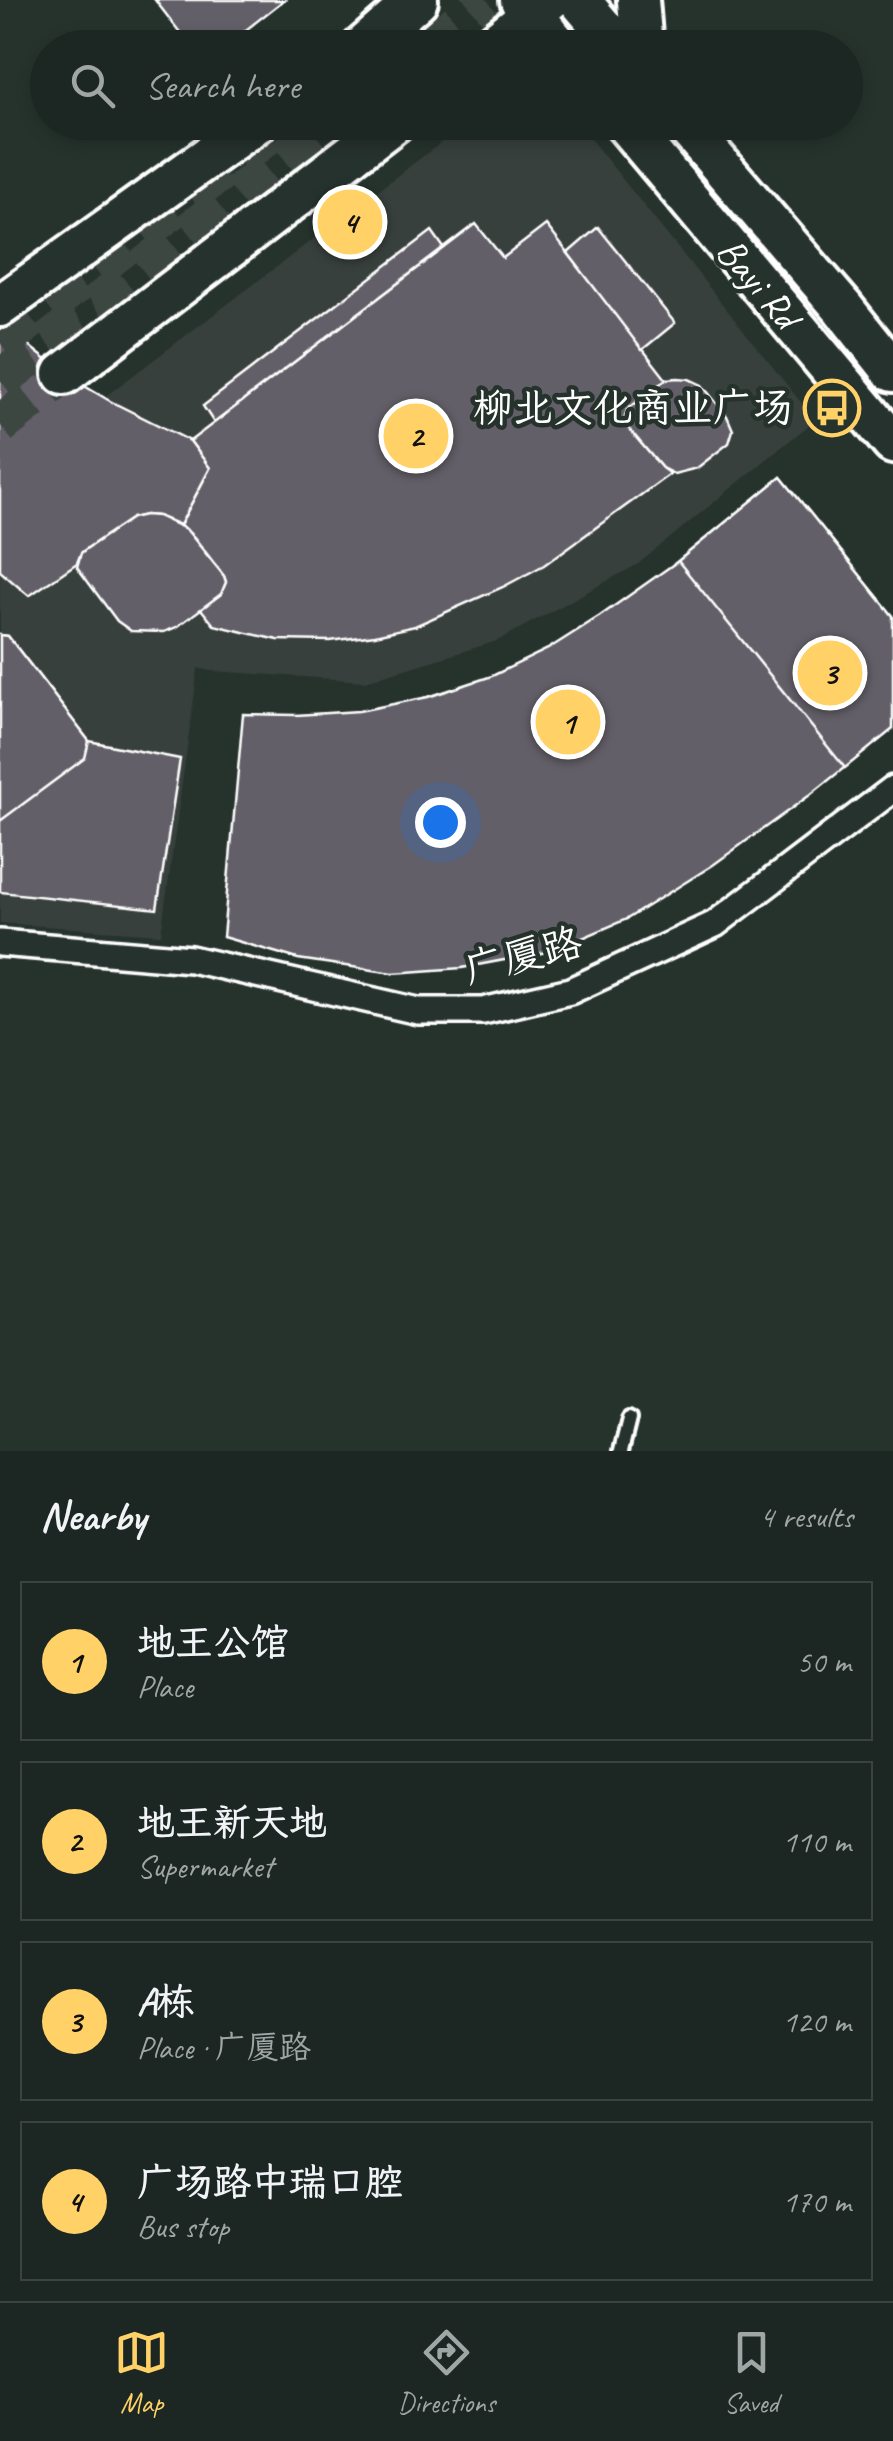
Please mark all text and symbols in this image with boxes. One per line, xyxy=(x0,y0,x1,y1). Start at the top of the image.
search box xyxy=(30,30,863,140)
icon: search xyxy=(65,58,120,113)
text: Search here xyxy=(145,62,300,109)
pin: 4 xyxy=(318,184,382,260)
street label: Bayi Rd xyxy=(705,227,815,344)
bus stop icon: 柳北文化商业广场 xyxy=(802,378,862,438)
place label: 柳北文化商业广场 xyxy=(473,383,793,433)
pin: 2 xyxy=(384,398,448,474)
pin: 3 xyxy=(798,636,862,710)
pin: 1 xyxy=(536,684,600,760)
your location xyxy=(415,797,466,848)
street label: 广厦路 xyxy=(459,917,587,995)
text: Nearby xyxy=(40,1490,146,1543)
text: 4 results xyxy=(759,1496,853,1537)
text: 地王公馆 xyxy=(137,1619,289,1666)
text: 1 xyxy=(67,1641,82,1682)
text: 50 m xyxy=(797,1641,851,1682)
text: Place xyxy=(137,1666,193,1707)
text: 地王新天地 xyxy=(137,1799,327,1846)
text: 2 xyxy=(67,1821,82,1862)
text: 110 m xyxy=(782,1821,851,1862)
text: Supermarket xyxy=(137,1846,273,1887)
text: A栋 xyxy=(137,1978,194,2025)
text: 3 xyxy=(67,2001,82,2042)
text: 120 m xyxy=(782,2001,851,2042)
text: Place · 广厦路 xyxy=(137,2027,311,2068)
text: 广场路中瑞口腔 xyxy=(137,2159,403,2206)
text: 4 xyxy=(67,2181,82,2222)
text: 170 m xyxy=(782,2181,851,2222)
text: Bus stop xyxy=(137,2206,229,2247)
tab: Map xyxy=(114,2325,169,2420)
tab: Directions xyxy=(398,2325,495,2420)
tab: Saved xyxy=(724,2325,779,2420)

